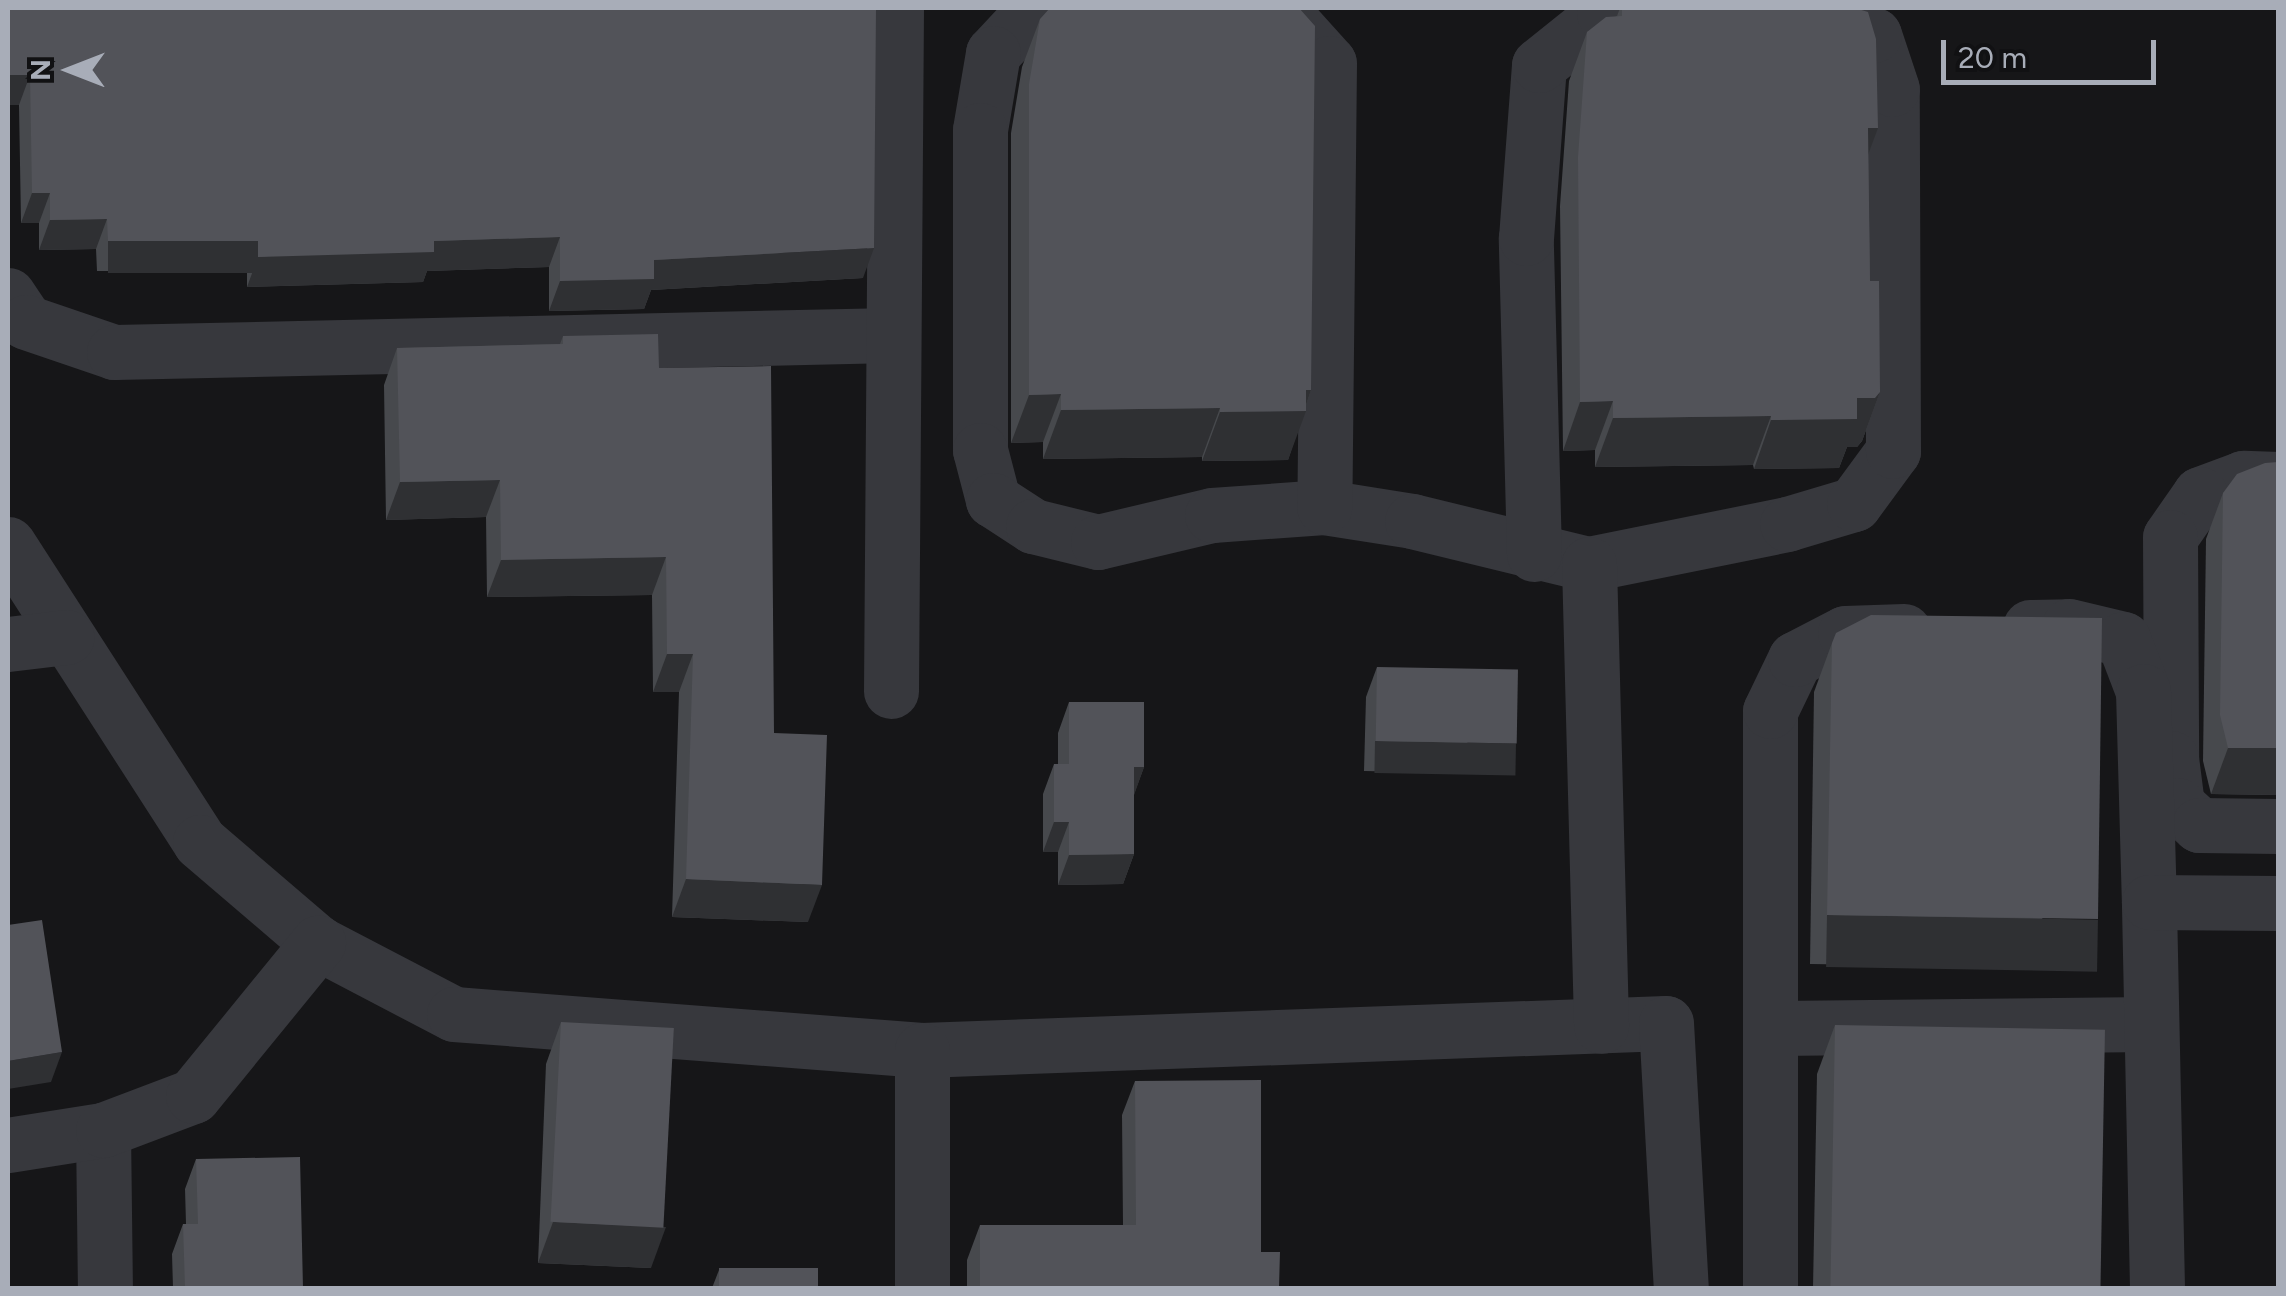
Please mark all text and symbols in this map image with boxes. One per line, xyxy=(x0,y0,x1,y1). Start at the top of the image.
north arrow xyxy=(20,20,120,120)
scale bar xyxy=(1946,20,2161,82)
text: 20 m xyxy=(1958,39,2027,76)
text: N xyxy=(23,59,57,81)

